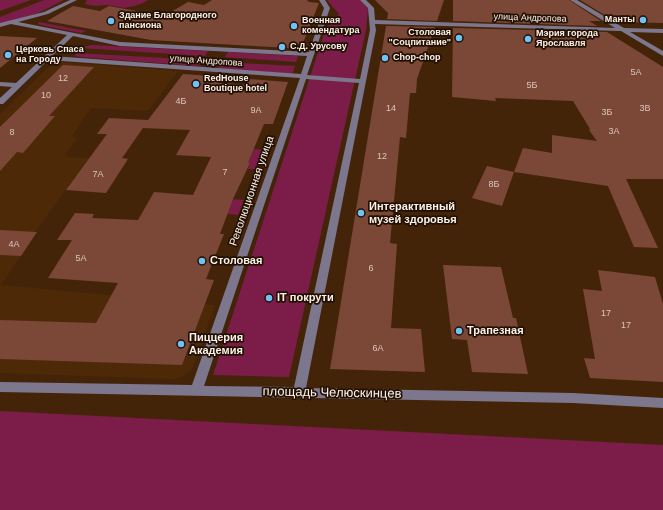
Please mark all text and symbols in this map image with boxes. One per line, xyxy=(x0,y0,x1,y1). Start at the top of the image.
place label: Здание Благородного пансиона xyxy=(119,11,217,32)
street label: улица Андропова xyxy=(493,11,567,25)
place label: Манты xyxy=(605,15,635,25)
marker: Манты xyxy=(638,15,648,25)
marker: Здание Благородного пансиона xyxy=(106,16,116,26)
place label: Военная комендатура xyxy=(302,16,360,37)
marker: Военная комендатура xyxy=(289,21,299,31)
place label: Столовая "Соцпитание" xyxy=(389,28,451,49)
place label: Мэрия города Ярославля xyxy=(536,29,598,50)
marker: Столовая "Соцпитание" xyxy=(454,33,464,43)
marker: Мэрия города Ярославля xyxy=(523,34,533,44)
marker: С.Д. Урусову xyxy=(277,42,287,52)
place label: С.Д. Урусову xyxy=(290,42,347,52)
place label: Церковь Спаса на Городу xyxy=(16,45,84,66)
marker: Церковь Спаса на Городу xyxy=(3,50,13,60)
street label: улица Андропова xyxy=(169,53,243,69)
marker: Chop-chop xyxy=(380,53,390,63)
place label: Chop-chop xyxy=(393,53,440,63)
house number: 5А xyxy=(630,68,642,78)
house number: 12 xyxy=(58,74,68,84)
place label: RedHouse Boutique hotel xyxy=(204,74,267,95)
marker: RedHouse Boutique hotel xyxy=(191,79,201,89)
house number: 5Б xyxy=(527,81,537,91)
house number: 10 xyxy=(41,91,51,101)
house number: 4Б xyxy=(176,97,186,107)
house number: 14 xyxy=(386,104,396,114)
house number: 3В xyxy=(639,104,651,114)
house number: 9А xyxy=(250,106,262,116)
house number: 3Б xyxy=(602,108,612,118)
house number: 3А xyxy=(608,127,620,137)
house number: 8 xyxy=(9,128,15,138)
street label: Революционная улица xyxy=(227,134,277,248)
house number: 12 xyxy=(377,152,387,162)
house number: 7 xyxy=(222,168,228,178)
house number: 7А xyxy=(92,170,104,180)
house number: 8Б xyxy=(489,180,499,190)
place label: Интерактивный музей здоровья xyxy=(369,200,457,226)
marker: Интерактивный музей здоровья xyxy=(356,208,366,218)
house number: 4А xyxy=(8,240,20,250)
house number: 5А xyxy=(75,254,87,264)
place label: Столовая xyxy=(210,254,262,268)
marker: Столовая xyxy=(197,256,207,266)
house number: 6 xyxy=(368,264,374,274)
place label: IT покрути xyxy=(277,291,334,305)
marker: IT покрути xyxy=(264,293,274,303)
house number: 17 xyxy=(601,309,611,319)
house number: 17 xyxy=(621,321,631,331)
place label: Трапезная xyxy=(467,324,524,338)
marker: Трапезная xyxy=(454,326,464,336)
place label: Пиццерия Академия xyxy=(189,331,243,357)
marker: Пиццерия Академия xyxy=(176,339,186,349)
house number: 6А xyxy=(372,344,384,354)
street label: площадь Челюскинцев xyxy=(262,384,402,402)

